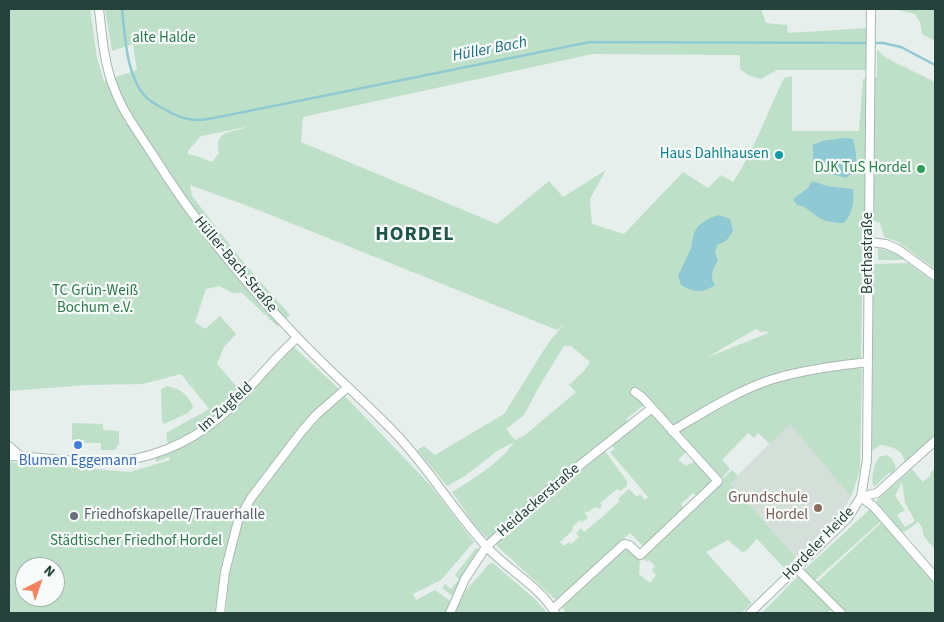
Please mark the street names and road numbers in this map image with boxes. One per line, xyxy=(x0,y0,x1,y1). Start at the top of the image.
street label: Berthastraße xyxy=(860,212,878,294)
street label: Hüller-Bach-Straße xyxy=(190,213,280,317)
street label: Im Zugfeld xyxy=(195,379,257,437)
street label: Heidackerstraße xyxy=(494,460,584,542)
street label: Hordeler Heide xyxy=(780,504,858,584)

